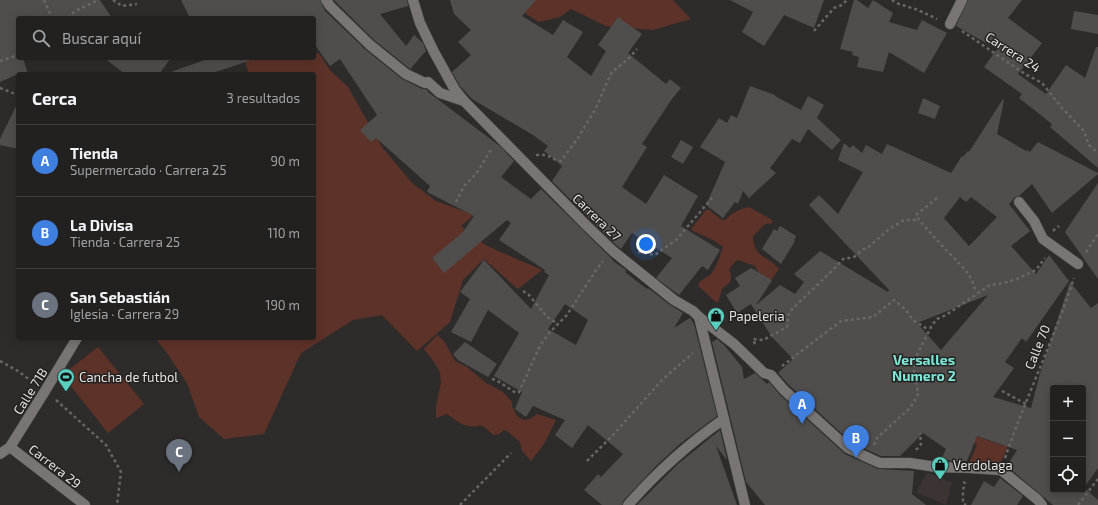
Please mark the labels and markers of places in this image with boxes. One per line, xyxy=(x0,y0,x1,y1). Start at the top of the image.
shop icon: Papeleria xyxy=(706,306,726,331)
place label: Papeleria xyxy=(729,308,785,324)
sports icon: Cancha de futbol xyxy=(56,367,76,392)
place label: Cancha de futbol xyxy=(79,369,178,385)
pin: A xyxy=(789,391,815,424)
pin: B xyxy=(843,425,869,458)
pin: C xyxy=(166,439,192,472)
shop icon: Verdolaga xyxy=(930,455,950,480)
place label: Verdolaga xyxy=(953,457,1013,473)

